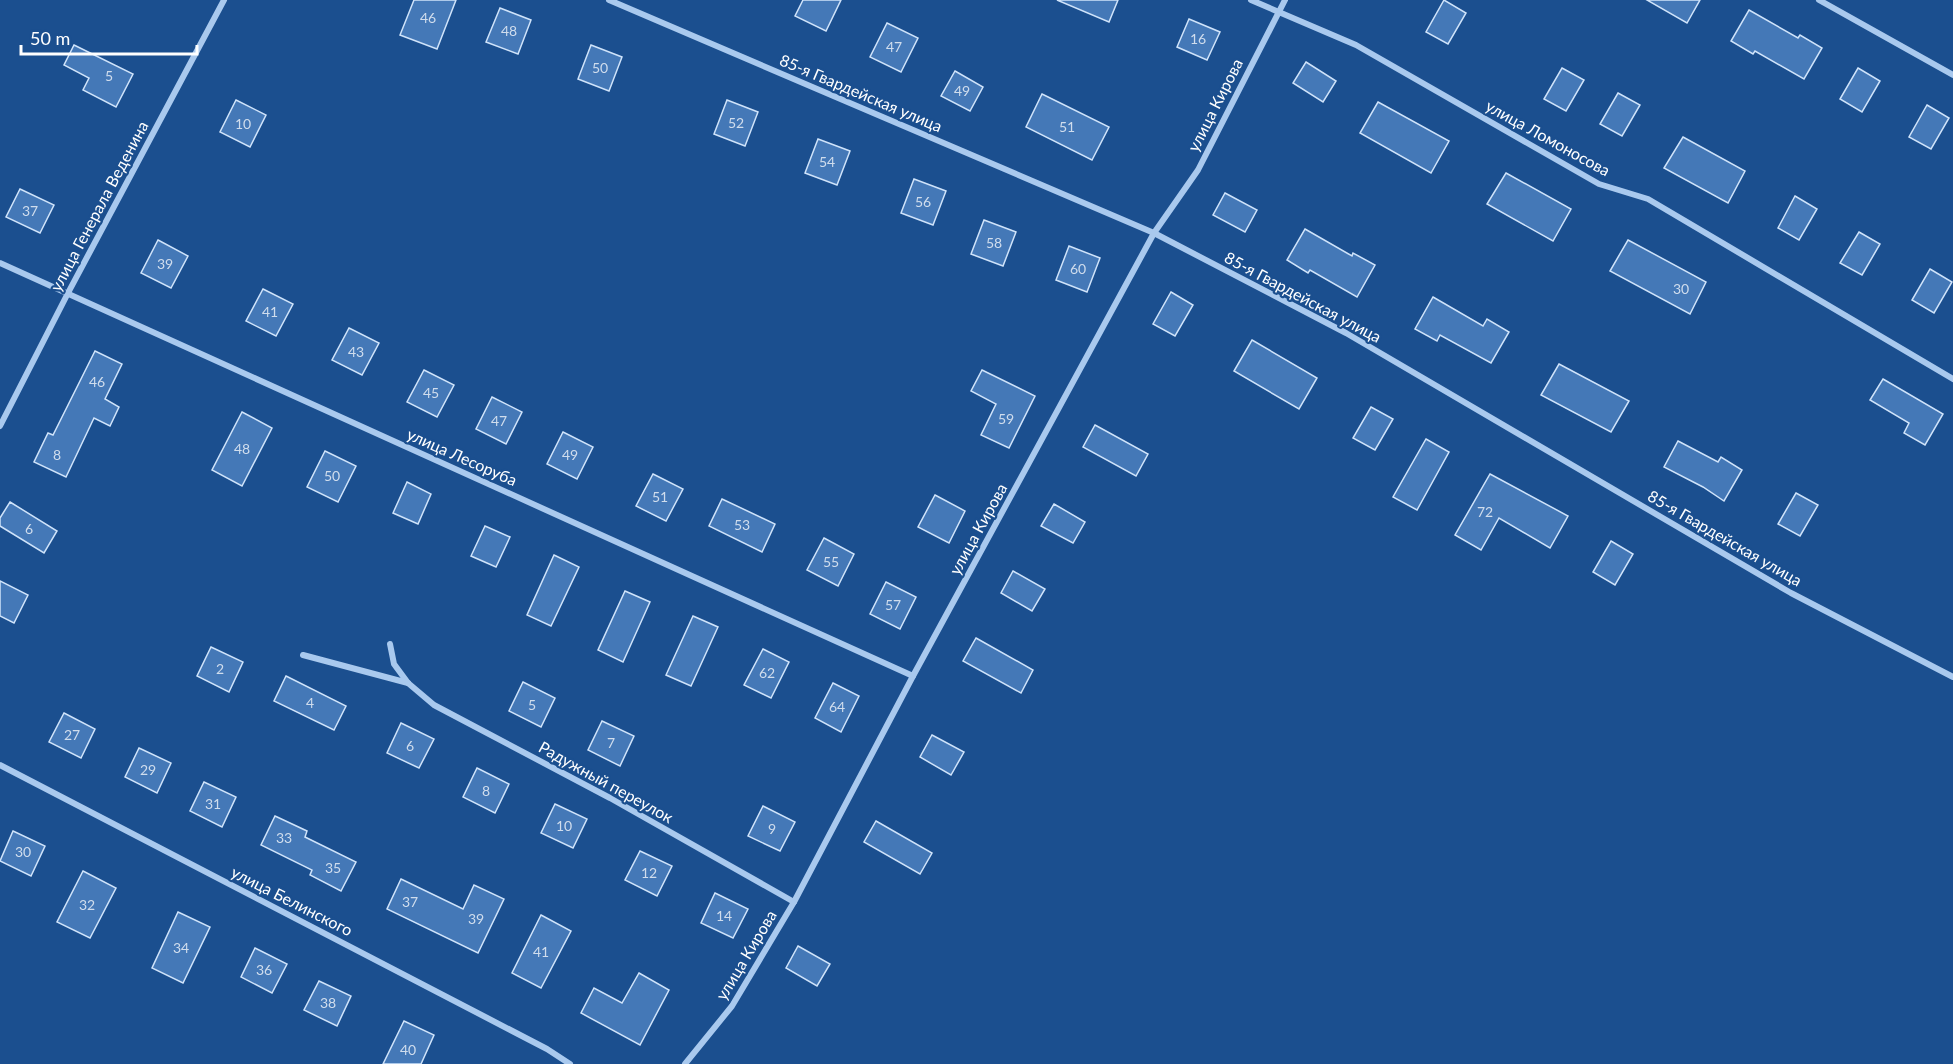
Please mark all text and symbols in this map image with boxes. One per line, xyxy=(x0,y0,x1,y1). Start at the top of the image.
house number: 46 xyxy=(420,9,436,26)
scale bar xyxy=(21,18,196,56)
house number: 48 xyxy=(501,22,517,39)
text: 50 m xyxy=(30,27,70,49)
house number: 16 xyxy=(1190,30,1206,47)
house number: 47 xyxy=(886,38,902,55)
street label: 85-я Гвардейская улица xyxy=(777,50,945,135)
street label: улица Кирова xyxy=(1183,55,1246,154)
house number: 50 xyxy=(592,59,608,76)
house number: 5 xyxy=(105,67,113,84)
house number: 49 xyxy=(954,82,970,99)
street label: улица Ломоносова xyxy=(1483,96,1614,180)
house number: 52 xyxy=(728,114,744,131)
house number: 10 xyxy=(235,115,251,132)
street label: улица Генерала Веденина xyxy=(46,117,152,294)
house number: 51 xyxy=(1059,118,1075,135)
house number: 54 xyxy=(819,153,835,170)
house number: 56 xyxy=(915,193,931,210)
house number: 37 xyxy=(22,202,38,219)
house number: 58 xyxy=(986,234,1002,251)
street label: 85-я Гвардейская улица xyxy=(1222,247,1385,346)
house number: 39 xyxy=(157,255,173,272)
house number: 60 xyxy=(1070,260,1086,277)
house number: 30 xyxy=(1673,280,1689,297)
house number: 41 xyxy=(262,303,278,320)
house number: 43 xyxy=(348,343,364,360)
house number: 46 xyxy=(89,373,105,390)
house number: 45 xyxy=(423,384,439,401)
house number: 59 xyxy=(998,410,1014,427)
house number: 47 xyxy=(491,412,507,429)
street label: улица Лесоруба xyxy=(404,424,520,489)
house number: 48 xyxy=(234,440,250,457)
house number: 8 xyxy=(53,446,61,463)
house number: 49 xyxy=(562,446,578,463)
house number: 50 xyxy=(324,467,340,484)
street label: улица Кирова xyxy=(945,480,1010,578)
street label: 85-я Гвардейская улица xyxy=(1645,486,1806,589)
house number: 51 xyxy=(652,488,668,505)
house number: 72 xyxy=(1477,503,1493,520)
house number: 53 xyxy=(734,516,750,533)
house number: 6 xyxy=(25,520,33,537)
house number: 55 xyxy=(823,553,839,570)
house number: 57 xyxy=(885,596,901,613)
house number: 2 xyxy=(216,660,224,677)
house number: 62 xyxy=(759,664,775,681)
house number: 4 xyxy=(306,694,314,711)
house number: 5 xyxy=(528,696,536,713)
house number: 64 xyxy=(829,698,845,715)
house number: 27 xyxy=(64,726,80,743)
house number: 7 xyxy=(607,734,615,751)
house number: 6 xyxy=(406,737,414,754)
street label: Радужный переулок xyxy=(536,737,677,827)
house number: 29 xyxy=(140,761,156,778)
house number: 8 xyxy=(482,782,490,799)
house number: 31 xyxy=(205,795,221,812)
house number: 10 xyxy=(556,817,572,834)
house number: 9 xyxy=(768,820,776,837)
house number: 33 xyxy=(276,829,292,846)
house number: 30 xyxy=(15,843,31,860)
house number: 35 xyxy=(325,859,341,876)
street label: улица Белинского xyxy=(228,862,356,939)
house number: 12 xyxy=(641,864,657,881)
house number: 37 xyxy=(402,893,418,910)
house number: 32 xyxy=(79,896,95,913)
street label: улица Кирова xyxy=(711,906,780,1003)
house number: 14 xyxy=(716,907,732,924)
house number: 39 xyxy=(468,910,484,927)
house number: 34 xyxy=(173,939,189,956)
house number: 41 xyxy=(533,943,549,960)
house number: 36 xyxy=(256,961,272,978)
house number: 38 xyxy=(320,994,336,1011)
house number: 40 xyxy=(400,1041,416,1058)

